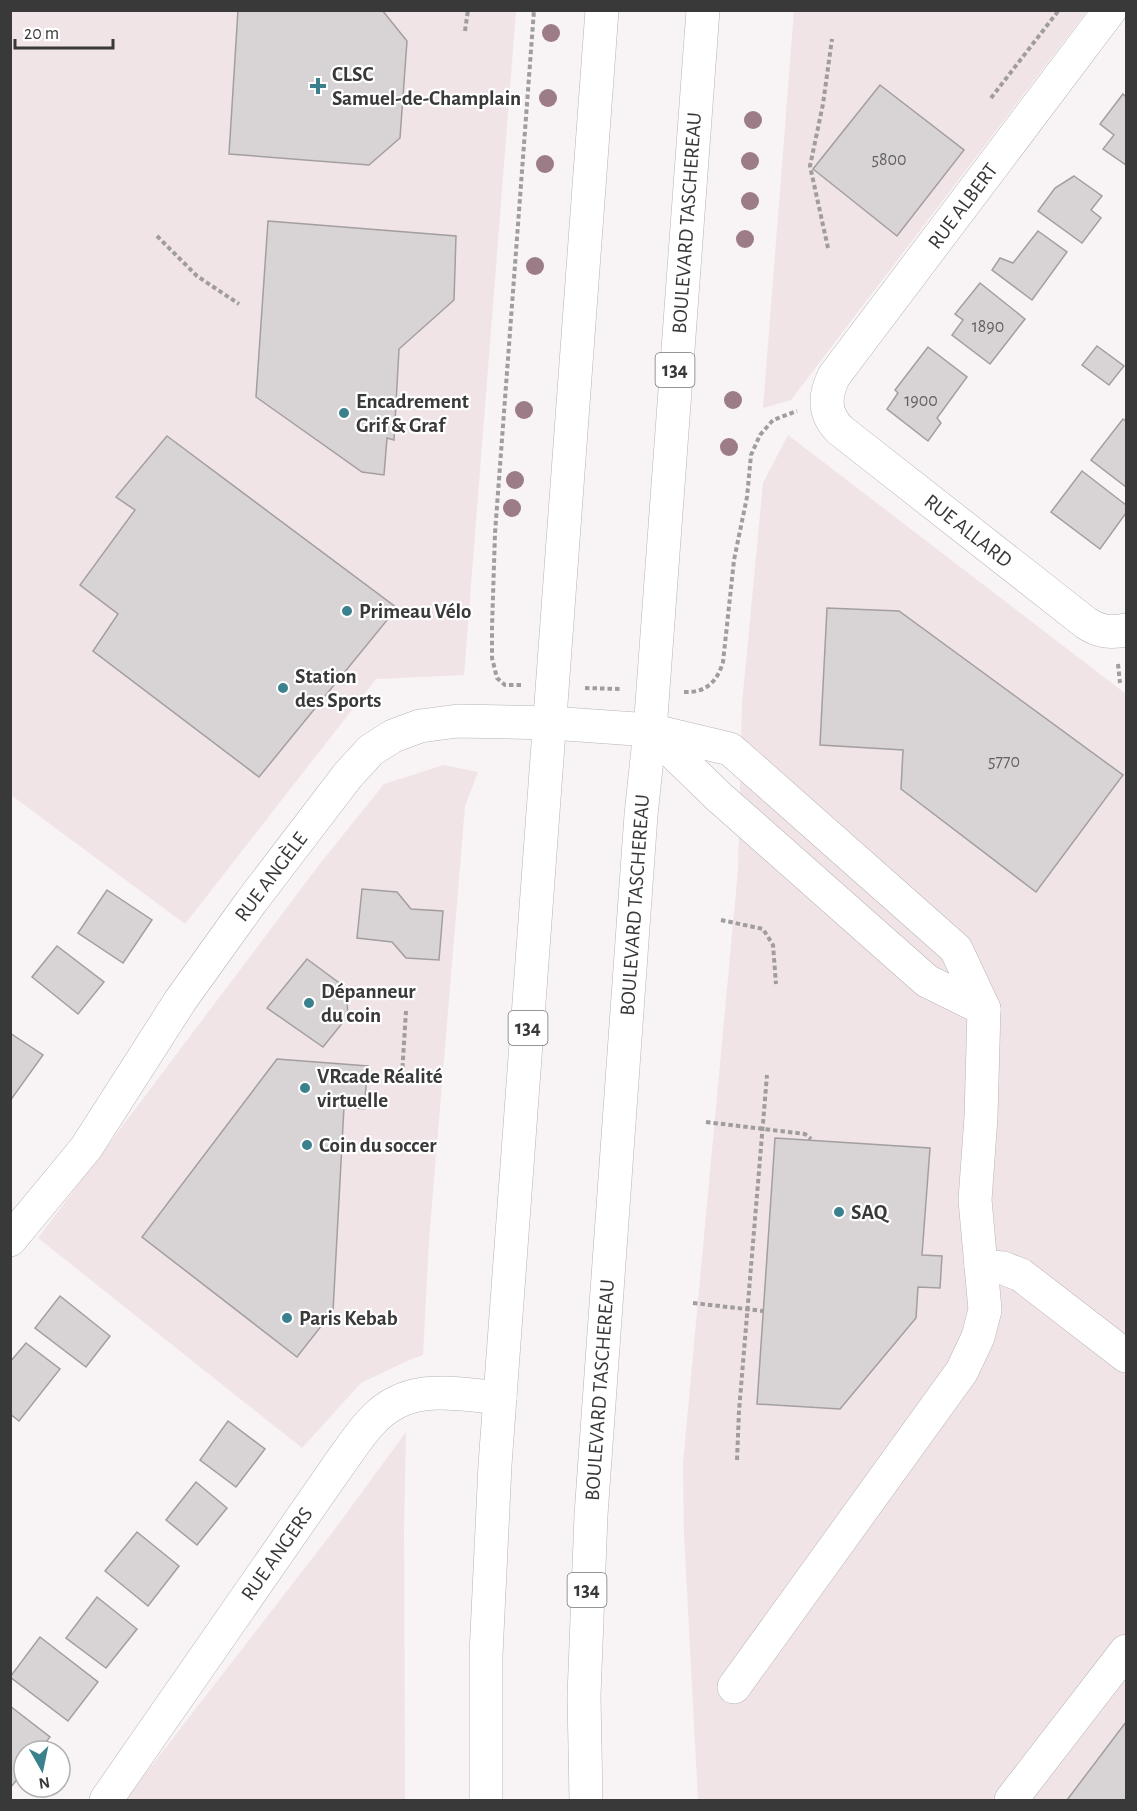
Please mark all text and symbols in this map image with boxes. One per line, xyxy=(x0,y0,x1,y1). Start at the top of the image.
scale bar xyxy=(15,12,112,50)
text: 20 m xyxy=(24,25,59,43)
place label: CLSC Samuel-de-Champlain xyxy=(332,64,521,109)
marker: CLSC Samuel-de-Champlain xyxy=(309,77,327,95)
street label: BOULEVARD TASCHEREAU xyxy=(669,111,705,335)
house number: 5800 xyxy=(871,151,907,169)
street label: RUE ALBERT xyxy=(924,159,1002,253)
house number: 1890 xyxy=(972,318,1004,336)
road number: 134 xyxy=(656,353,694,387)
place label: Encadrement Grif & Graf xyxy=(356,391,469,436)
house number: 1900 xyxy=(904,392,938,410)
marker: Encadrement Grif & Graf xyxy=(337,406,351,420)
street label: RUE ALLARD xyxy=(920,490,1016,572)
place label: Primeau Vélo xyxy=(359,601,471,622)
marker: Primeau Vélo xyxy=(340,604,354,618)
place label: Station des Sports xyxy=(295,666,381,711)
marker: Station des Sports xyxy=(276,681,290,695)
house number: 5770 xyxy=(988,753,1020,771)
street label: BOULEVARD TASCHEREAU xyxy=(617,793,653,1017)
street label: RUE ANGÈLE xyxy=(229,827,311,926)
place label: Dépanneur du coin xyxy=(321,981,416,1026)
marker: Dépanneur du coin xyxy=(302,996,316,1010)
road number: 134 xyxy=(508,1011,548,1045)
place label: VRcade Réalité virtuelle xyxy=(317,1066,443,1111)
marker: VRcade Réalité virtuelle xyxy=(298,1081,312,1095)
place label: Coin du soccer xyxy=(319,1135,437,1156)
marker: Coin du soccer xyxy=(300,1138,314,1152)
place label: SAQ xyxy=(851,1202,890,1224)
marker: SAQ xyxy=(832,1205,846,1219)
street label: BOULEVARD TASCHEREAU xyxy=(582,1278,618,1502)
place label: Paris Kebab xyxy=(299,1308,398,1329)
marker: Paris Kebab xyxy=(280,1311,294,1325)
street label: RUE ANGERS xyxy=(237,1504,317,1604)
road number: 134 xyxy=(568,1573,606,1607)
north arrow xyxy=(12,1739,72,1799)
text: N xyxy=(37,1774,51,1792)

